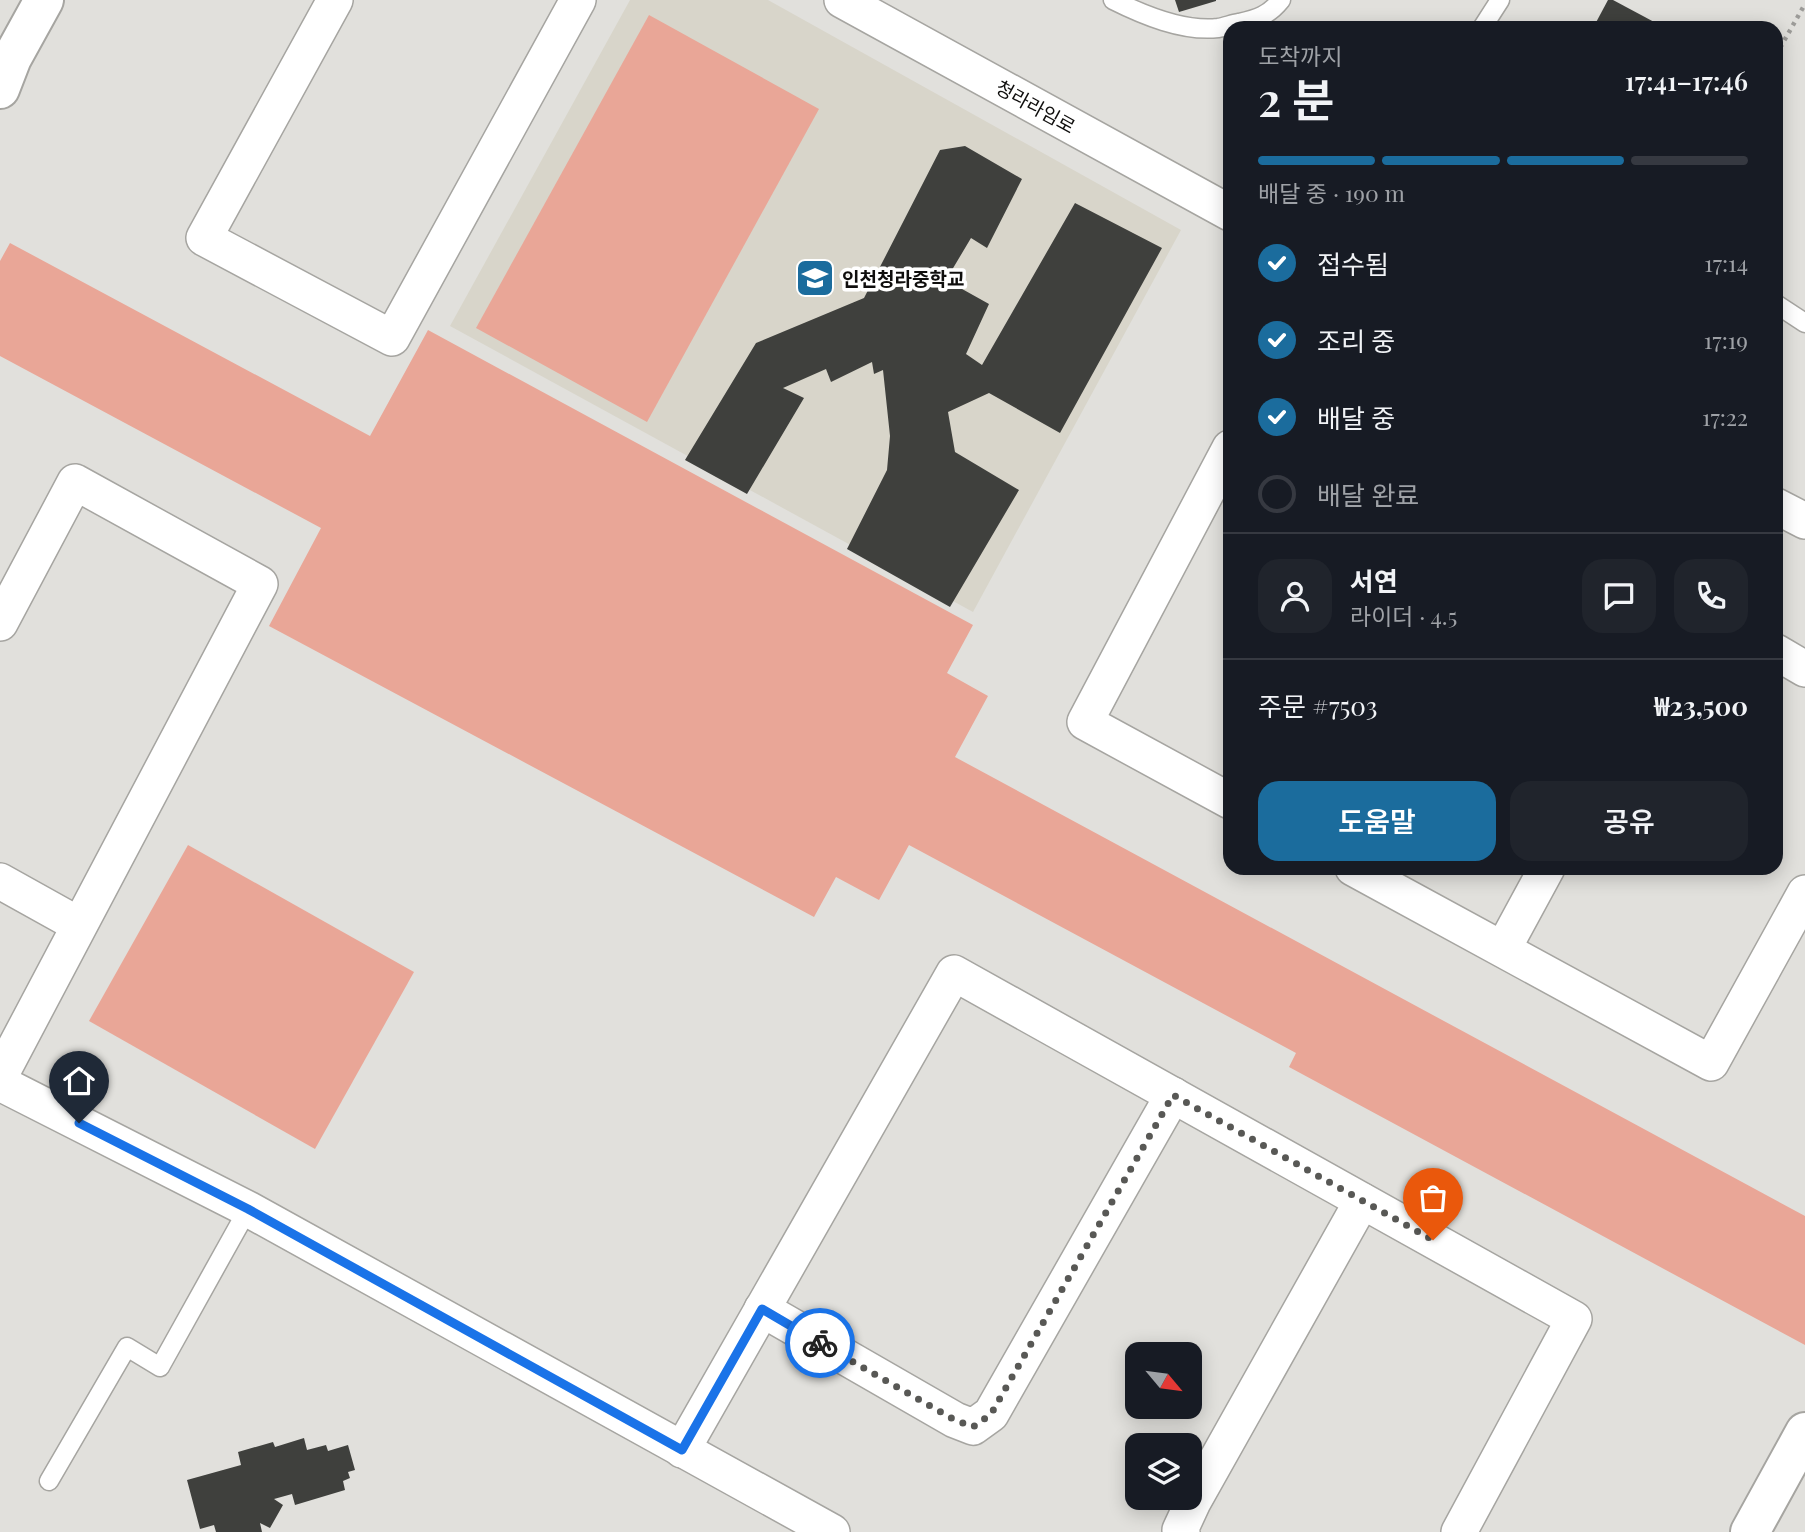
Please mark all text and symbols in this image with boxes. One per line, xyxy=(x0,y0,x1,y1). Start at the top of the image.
text: 도착까지 xyxy=(1258,40,1343,71)
text: 17:41–17:46 xyxy=(1625,63,1748,98)
text: 2 분 xyxy=(1258,67,1334,129)
street label: 청라라임로 xyxy=(991,73,1081,139)
text: 배달 중 · 190 m xyxy=(1258,177,1405,208)
icon: check xyxy=(1258,244,1296,282)
text: 접수됨 xyxy=(1317,246,1389,281)
text: 17:14 xyxy=(1704,247,1748,278)
school or university icon: 인천청라중학교 xyxy=(794,257,836,299)
place label: 인천청라중학교 xyxy=(842,265,964,291)
icon: check xyxy=(1258,321,1296,359)
text: 조리 중 xyxy=(1317,323,1395,358)
text: 17:19 xyxy=(1704,324,1748,355)
icon: check xyxy=(1258,398,1296,436)
text: 배달 중 xyxy=(1317,400,1395,435)
text: 17:22 xyxy=(1702,401,1748,432)
text: 배달 완료 xyxy=(1317,477,1419,512)
button: person xyxy=(1258,559,1332,633)
button: chat xyxy=(1582,559,1656,633)
button: phone xyxy=(1674,559,1748,633)
text: 서연 xyxy=(1350,563,1398,598)
text: 라이더 · 4.5 xyxy=(1350,600,1457,631)
text: 주문 #7503 xyxy=(1258,688,1378,723)
text: ₩23,500 xyxy=(1654,688,1748,723)
button: 도움말 xyxy=(1258,781,1496,861)
button: 공유 xyxy=(1510,781,1748,861)
pin xyxy=(49,1051,109,1123)
icon: home xyxy=(60,1062,98,1100)
pin xyxy=(1403,1168,1463,1240)
icon: bag xyxy=(1414,1179,1452,1217)
courier xyxy=(785,1308,855,1378)
icon: bike xyxy=(801,1324,839,1362)
north arrow xyxy=(1125,1342,1202,1419)
map controls xyxy=(1125,1342,1202,1510)
button: layers xyxy=(1125,1433,1202,1510)

